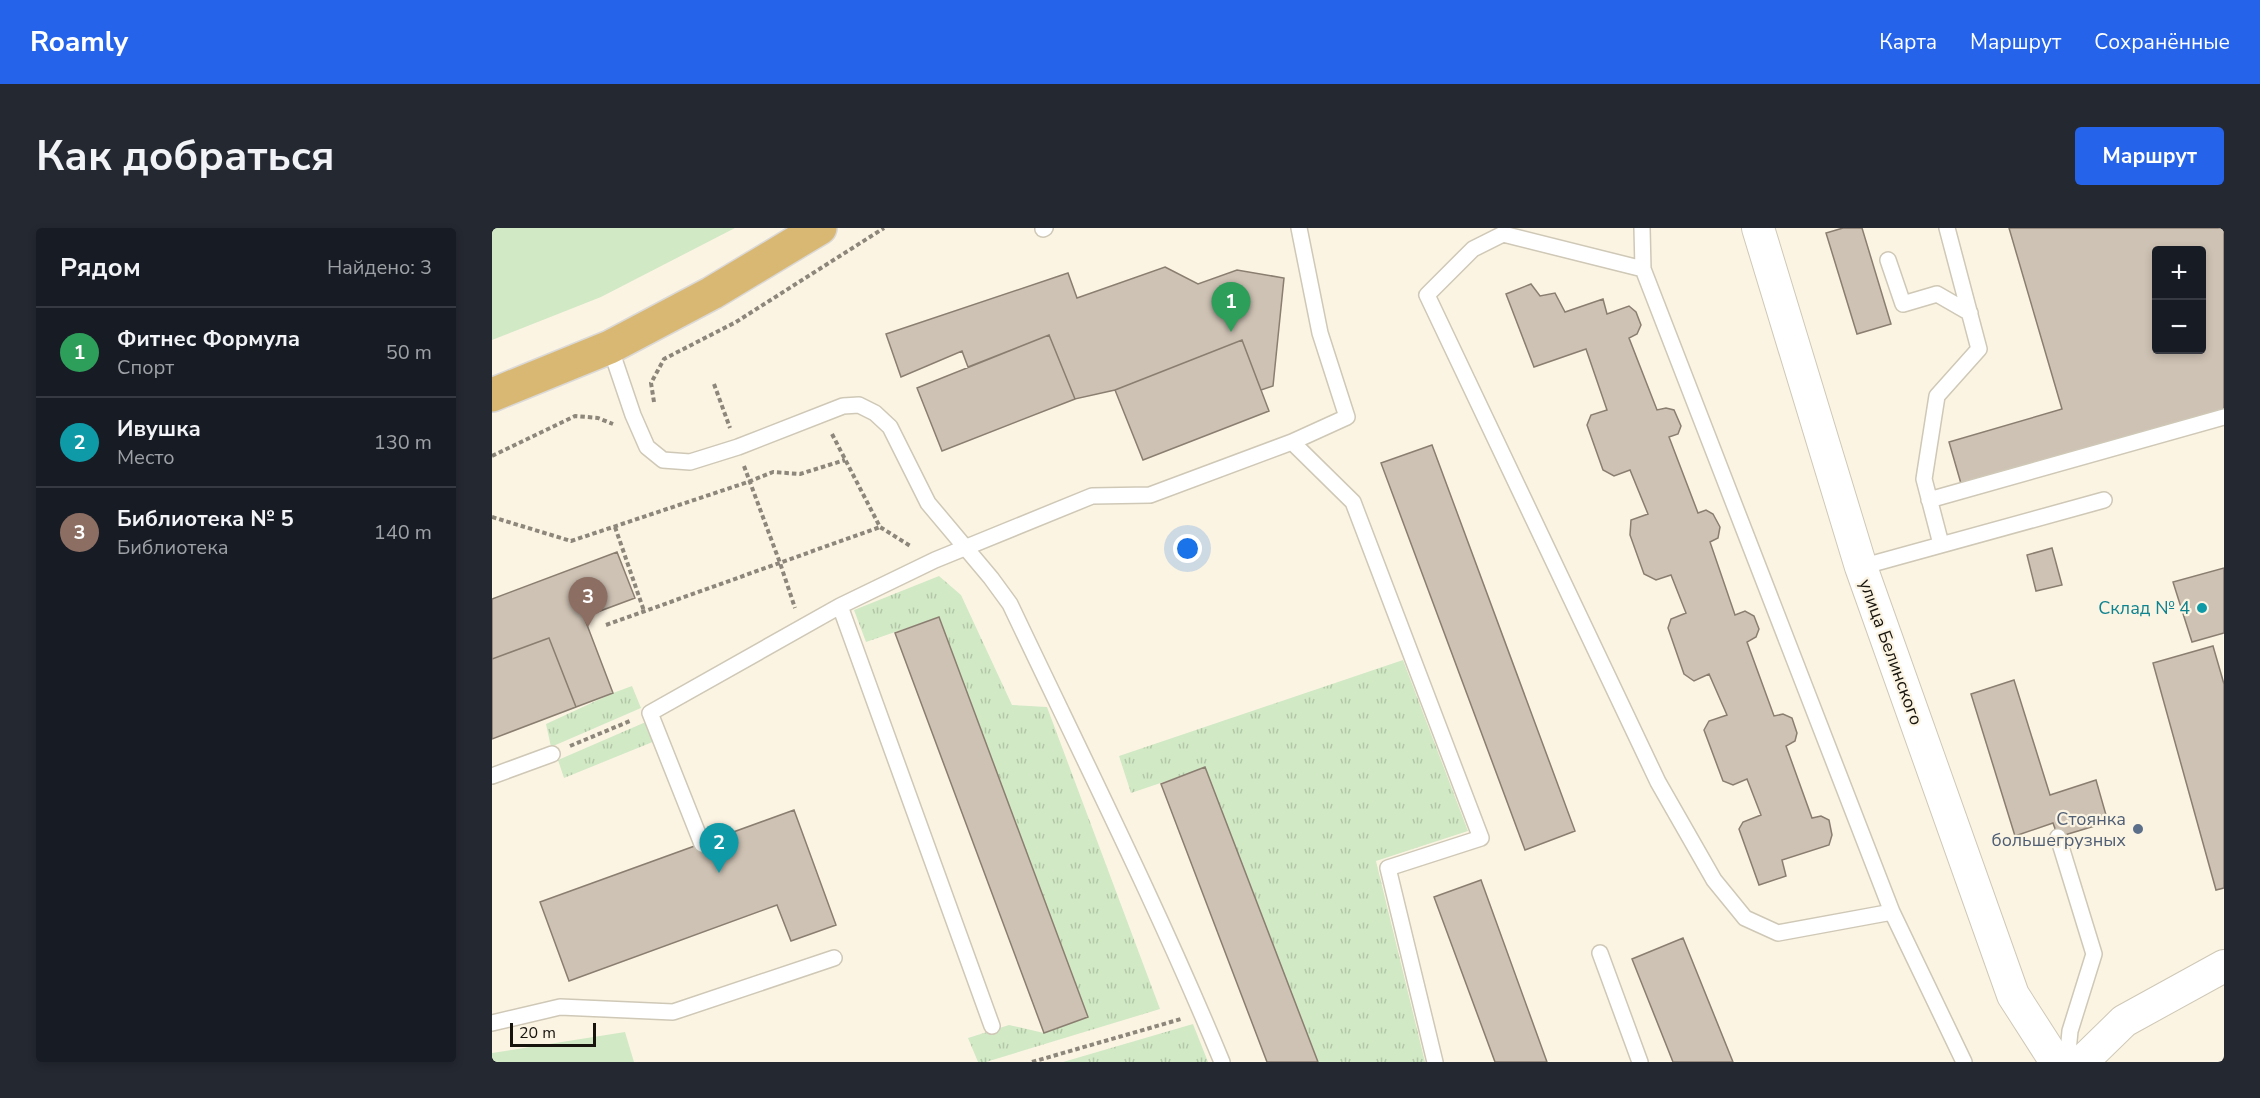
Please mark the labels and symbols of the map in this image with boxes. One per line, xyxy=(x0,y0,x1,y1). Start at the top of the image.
pin: 1 xyxy=(1212,282,1250,332)
your location xyxy=(1173,534,1202,563)
street label: улица Белинского xyxy=(1853,576,1929,728)
pin: 3 xyxy=(568,578,608,627)
place label: Склад № 4 xyxy=(2098,596,2190,620)
marker: Склад № 4 xyxy=(2195,601,2209,615)
place label: Стоянка большегрузных xyxy=(1992,807,2126,852)
marker: Стоянка большегрузных xyxy=(2131,822,2145,836)
pin: 2 xyxy=(700,824,738,873)
scale bar xyxy=(510,1020,596,1048)

